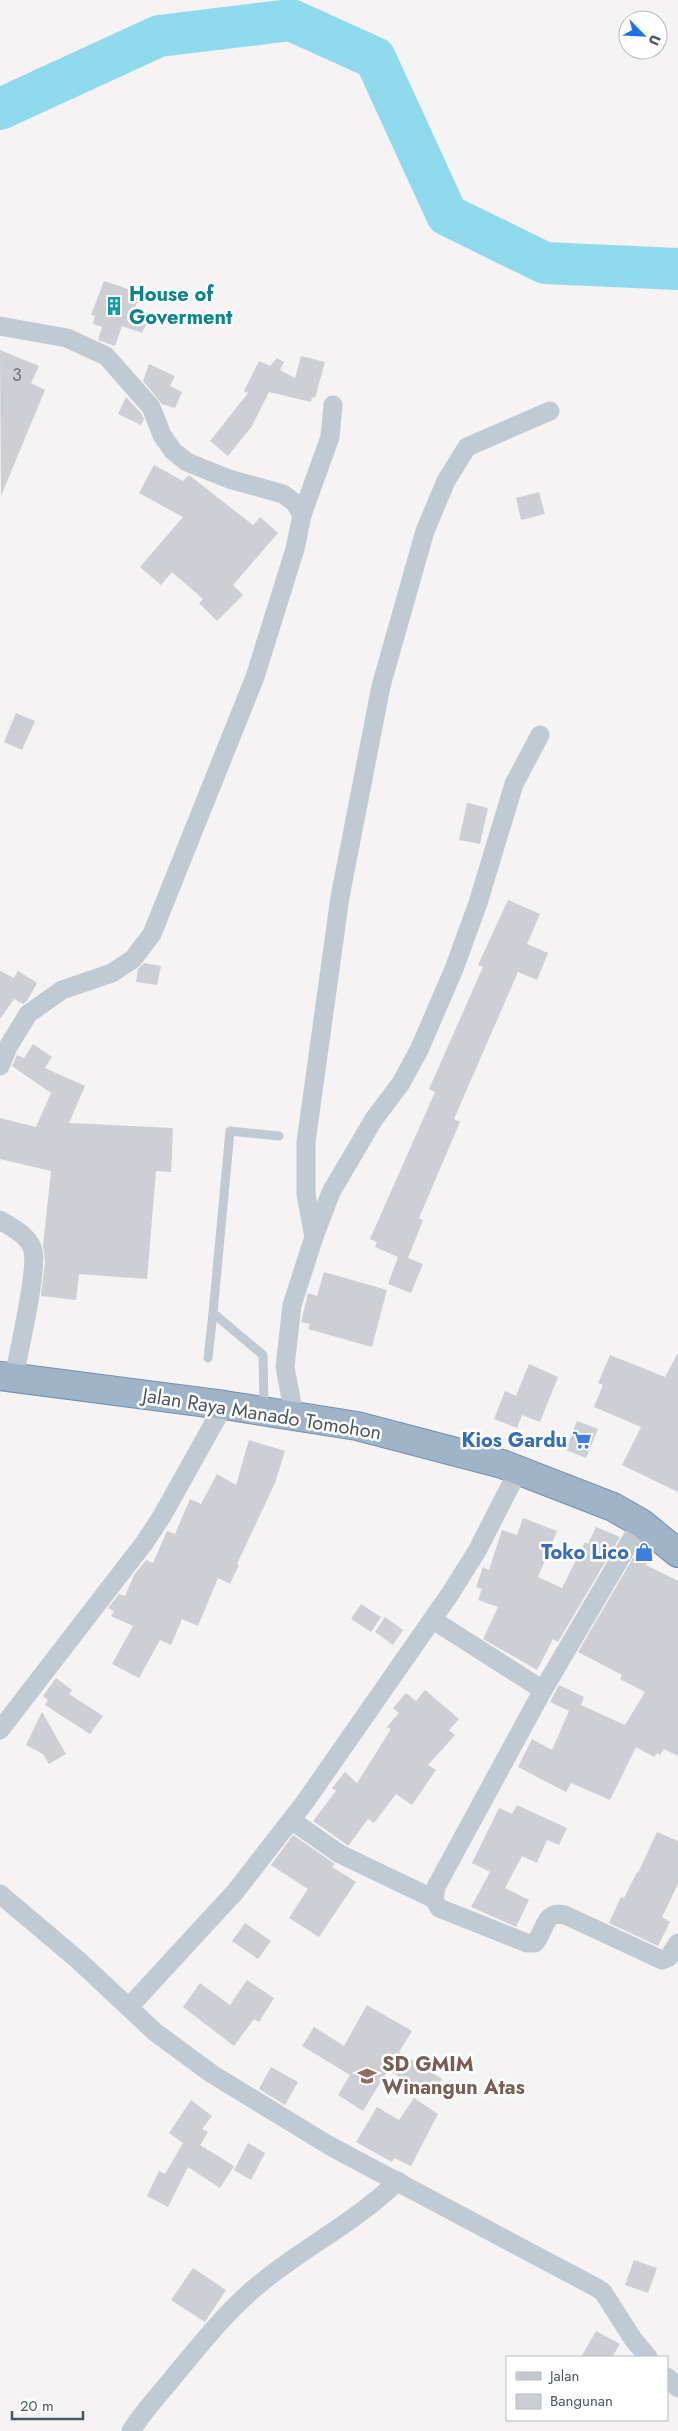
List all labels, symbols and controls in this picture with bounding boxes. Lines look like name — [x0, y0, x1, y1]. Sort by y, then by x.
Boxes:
north arrow — [618, 10, 668, 60]
text: U — [644, 32, 666, 49]
place label: House of Goverment — [129, 280, 233, 332]
building icon: House of Goverment — [103, 295, 125, 317]
house number: 3 — [12, 362, 22, 388]
street label: Jalan Raya Manado Tomohon — [138, 1380, 383, 1447]
place label: Kios Gardu — [461, 1426, 567, 1455]
supermarket icon: Kios Gardu — [571, 1429, 593, 1451]
place label: Toko Lico — [541, 1538, 629, 1567]
shop icon: Toko Lico — [633, 1541, 655, 1563]
place label: SD GMIM Winangun Atas — [382, 2050, 525, 2102]
school or university icon: SD GMIM Winangun Atas — [356, 2065, 378, 2087]
legend — [506, 2356, 668, 2421]
text: Jalan — [548, 2365, 579, 2387]
scale bar — [12, 2388, 84, 2420]
text: Bangunan — [550, 2390, 613, 2412]
text: 20 m — [20, 2395, 54, 2417]

